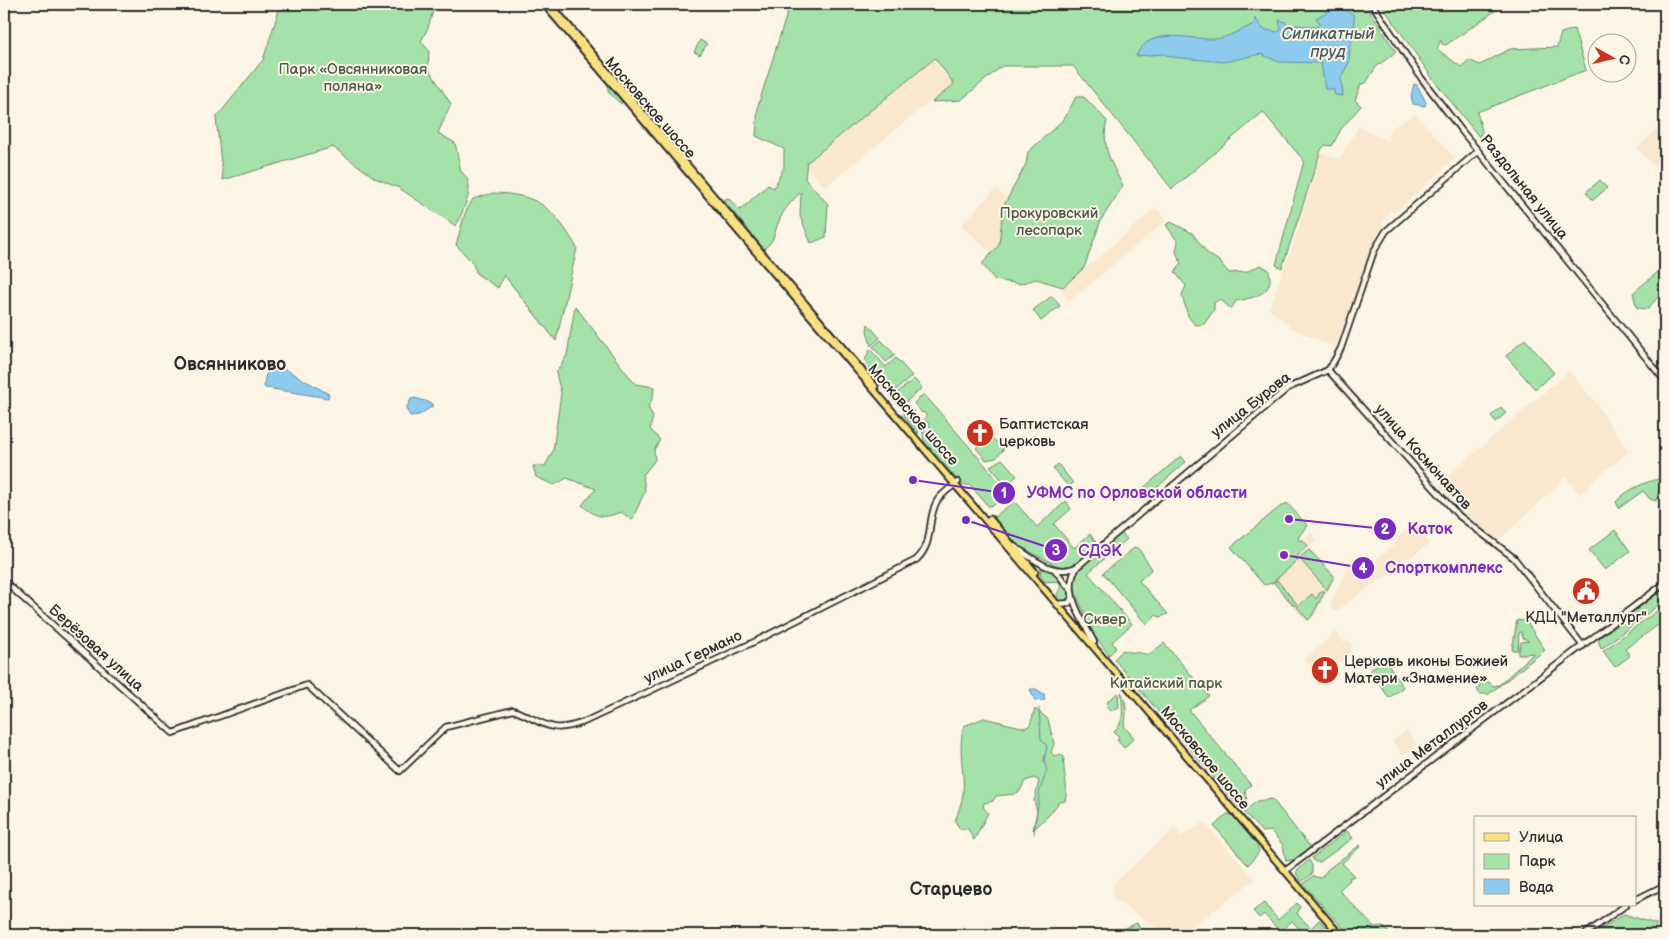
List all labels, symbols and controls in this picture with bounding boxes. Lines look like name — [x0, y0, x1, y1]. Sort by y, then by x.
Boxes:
water label: Силикатный пруд — [1282, 25, 1374, 62]
north arrow — [1586, 32, 1636, 82]
street label: Московское шоссе — [601, 53, 699, 163]
text: С — [1615, 54, 1633, 66]
park label: Парк «Овсянниковая поляна» — [279, 60, 427, 96]
street label: Раздольная улица — [1476, 131, 1572, 243]
park label: Прокуровский лесопарк — [1000, 204, 1098, 240]
district label: Овсянниково — [174, 354, 286, 375]
street label: Московское шоссе — [864, 360, 962, 470]
street label: улица Бурова — [1207, 368, 1295, 442]
street label: улица Космонавтов — [1371, 400, 1476, 514]
place label: Баптистская церковь — [999, 415, 1089, 451]
church icon: Баптистская церковь — [965, 418, 995, 448]
callout: УФМС по Орловской области — [991, 477, 1257, 508]
text: 1 — [1001, 484, 1007, 503]
text: УФМС по Орловской области — [1027, 484, 1247, 503]
callout: Каток — [1372, 513, 1462, 544]
text: 2 — [1381, 520, 1390, 539]
text: Каток — [1408, 520, 1453, 539]
callout: СДЭК — [1043, 534, 1132, 565]
text: 3 — [1052, 541, 1061, 560]
text: СДЭК — [1078, 542, 1122, 561]
callout: Спорткомплекс — [1350, 552, 1513, 583]
text: 4 — [1359, 559, 1368, 578]
text: Спорткомплекс — [1385, 559, 1503, 578]
public building icon: КДЦ "Металлург" — [1571, 576, 1601, 606]
street label: Берёзовая улица — [45, 600, 147, 696]
place label: КДЦ "Металлург" — [1525, 608, 1647, 627]
park label: Сквер — [1084, 610, 1127, 629]
street label: улица Германо — [641, 626, 745, 688]
place label: Церковь иконы Божией Матери «Знамение» — [1344, 652, 1508, 688]
church icon: Церковь иконы Божией Матери «Знамение» — [1310, 655, 1340, 685]
park label: Китайский парк — [1110, 674, 1222, 693]
street label: улица Металлургов — [1372, 696, 1492, 792]
street label: Московское шоссе — [1156, 703, 1254, 813]
legend — [1474, 816, 1636, 906]
text: Улица — [1519, 828, 1564, 847]
text: Парк — [1519, 852, 1556, 871]
text: Вода — [1519, 878, 1554, 897]
district label: Старцево — [910, 879, 992, 900]

